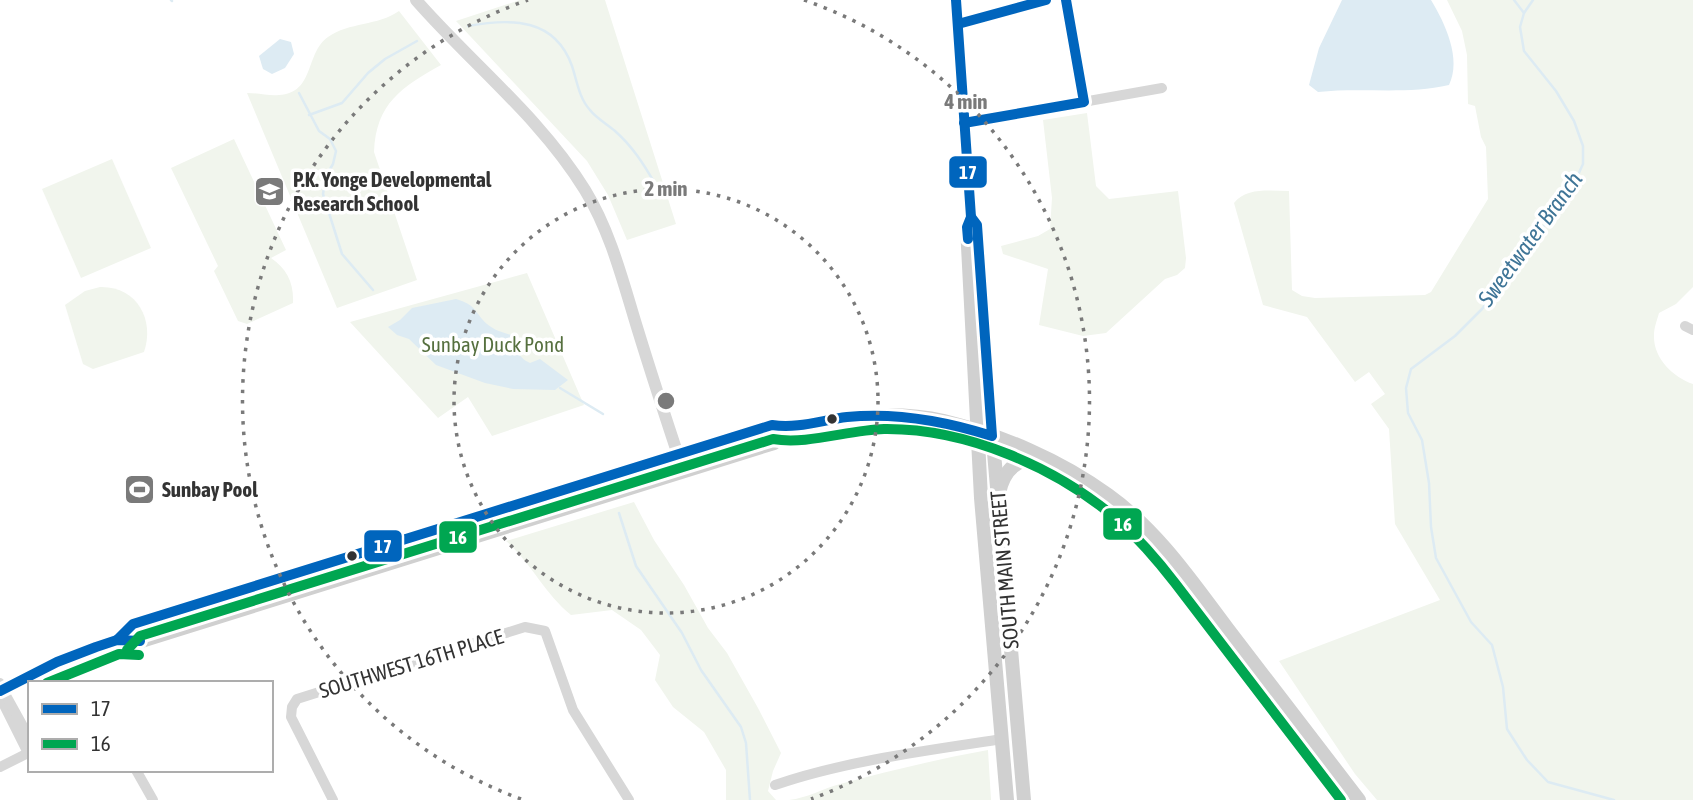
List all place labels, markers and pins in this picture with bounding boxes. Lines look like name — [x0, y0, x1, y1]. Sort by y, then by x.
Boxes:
place label: P.K. Yonge Developmental Research School — [293, 167, 492, 215]
school or university icon: P.K. Yonge Developmental Research School — [253, 174, 287, 208]
centre of rings — [654, 389, 678, 413]
unlabelled marker — [825, 412, 839, 426]
sports icon: Sunbay Pool — [122, 472, 156, 506]
place label: Sunbay Pool — [162, 477, 258, 501]
unlabelled marker — [345, 549, 359, 563]

